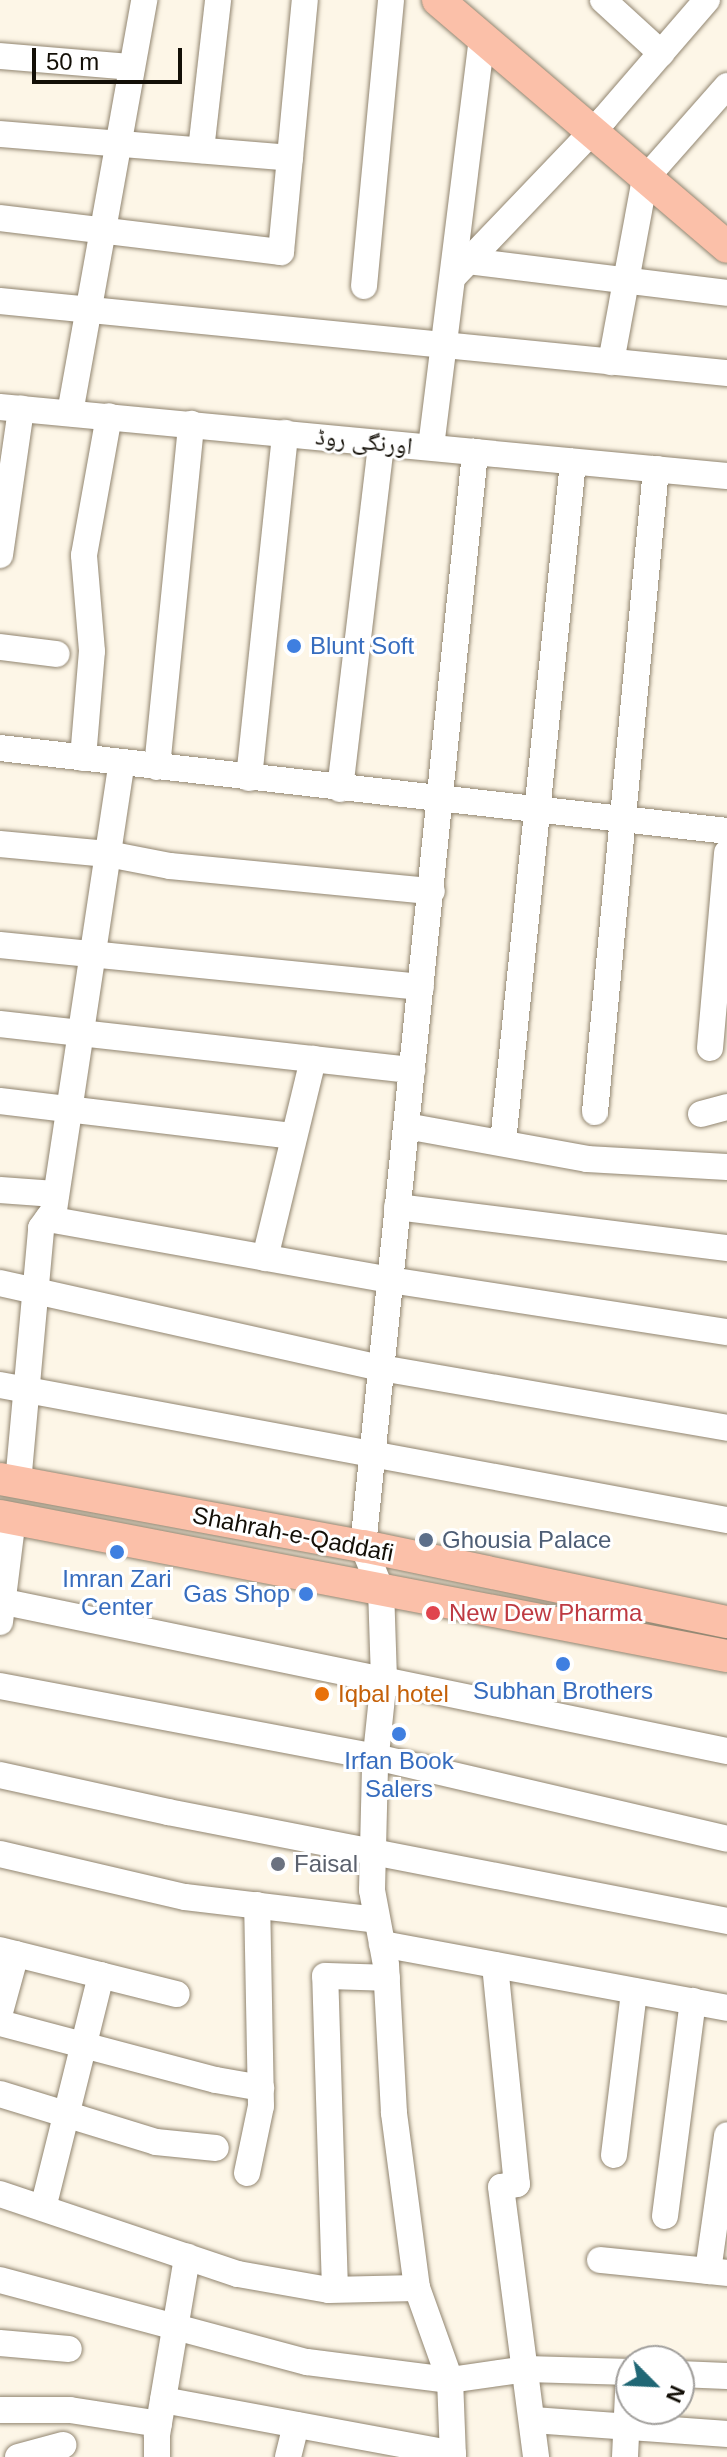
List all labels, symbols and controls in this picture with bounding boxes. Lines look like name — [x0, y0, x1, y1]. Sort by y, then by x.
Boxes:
scale bar — [36, 32, 186, 82]
text: 50 m — [46, 48, 99, 75]
street label: اورنگی روڈ — [314, 422, 414, 460]
place label: Blunt Soft — [310, 632, 414, 660]
marker: Blunt Soft — [285, 637, 303, 655]
street label: Shahrah-e-Qaddafi — [190, 1500, 396, 1568]
place label: Ghousia Palace — [442, 1526, 611, 1554]
marker: Ghousia Palace — [417, 1531, 435, 1549]
marker: Imran Zari Center — [108, 1543, 126, 1561]
place label: Imran Zari Center — [62, 1565, 172, 1621]
place label: Gas Shop — [183, 1580, 290, 1608]
marker: Gas Shop — [297, 1585, 315, 1603]
place label: New Dew Pharma — [449, 1599, 642, 1627]
marker: New Dew Pharma — [424, 1604, 442, 1622]
marker: Subhan Brothers — [554, 1655, 572, 1673]
place label: Subhan Brothers — [473, 1677, 653, 1705]
place label: Iqbal hotel — [338, 1680, 449, 1708]
marker: Iqbal hotel — [313, 1685, 331, 1703]
marker: Irfan Book Salers — [390, 1725, 408, 1743]
place label: Irfan Book Salers — [344, 1747, 454, 1803]
place label: Faisal — [294, 1850, 358, 1878]
marker: Faisal — [269, 1855, 287, 1873]
north arrow — [615, 2345, 695, 2425]
text: N — [661, 2382, 690, 2406]

